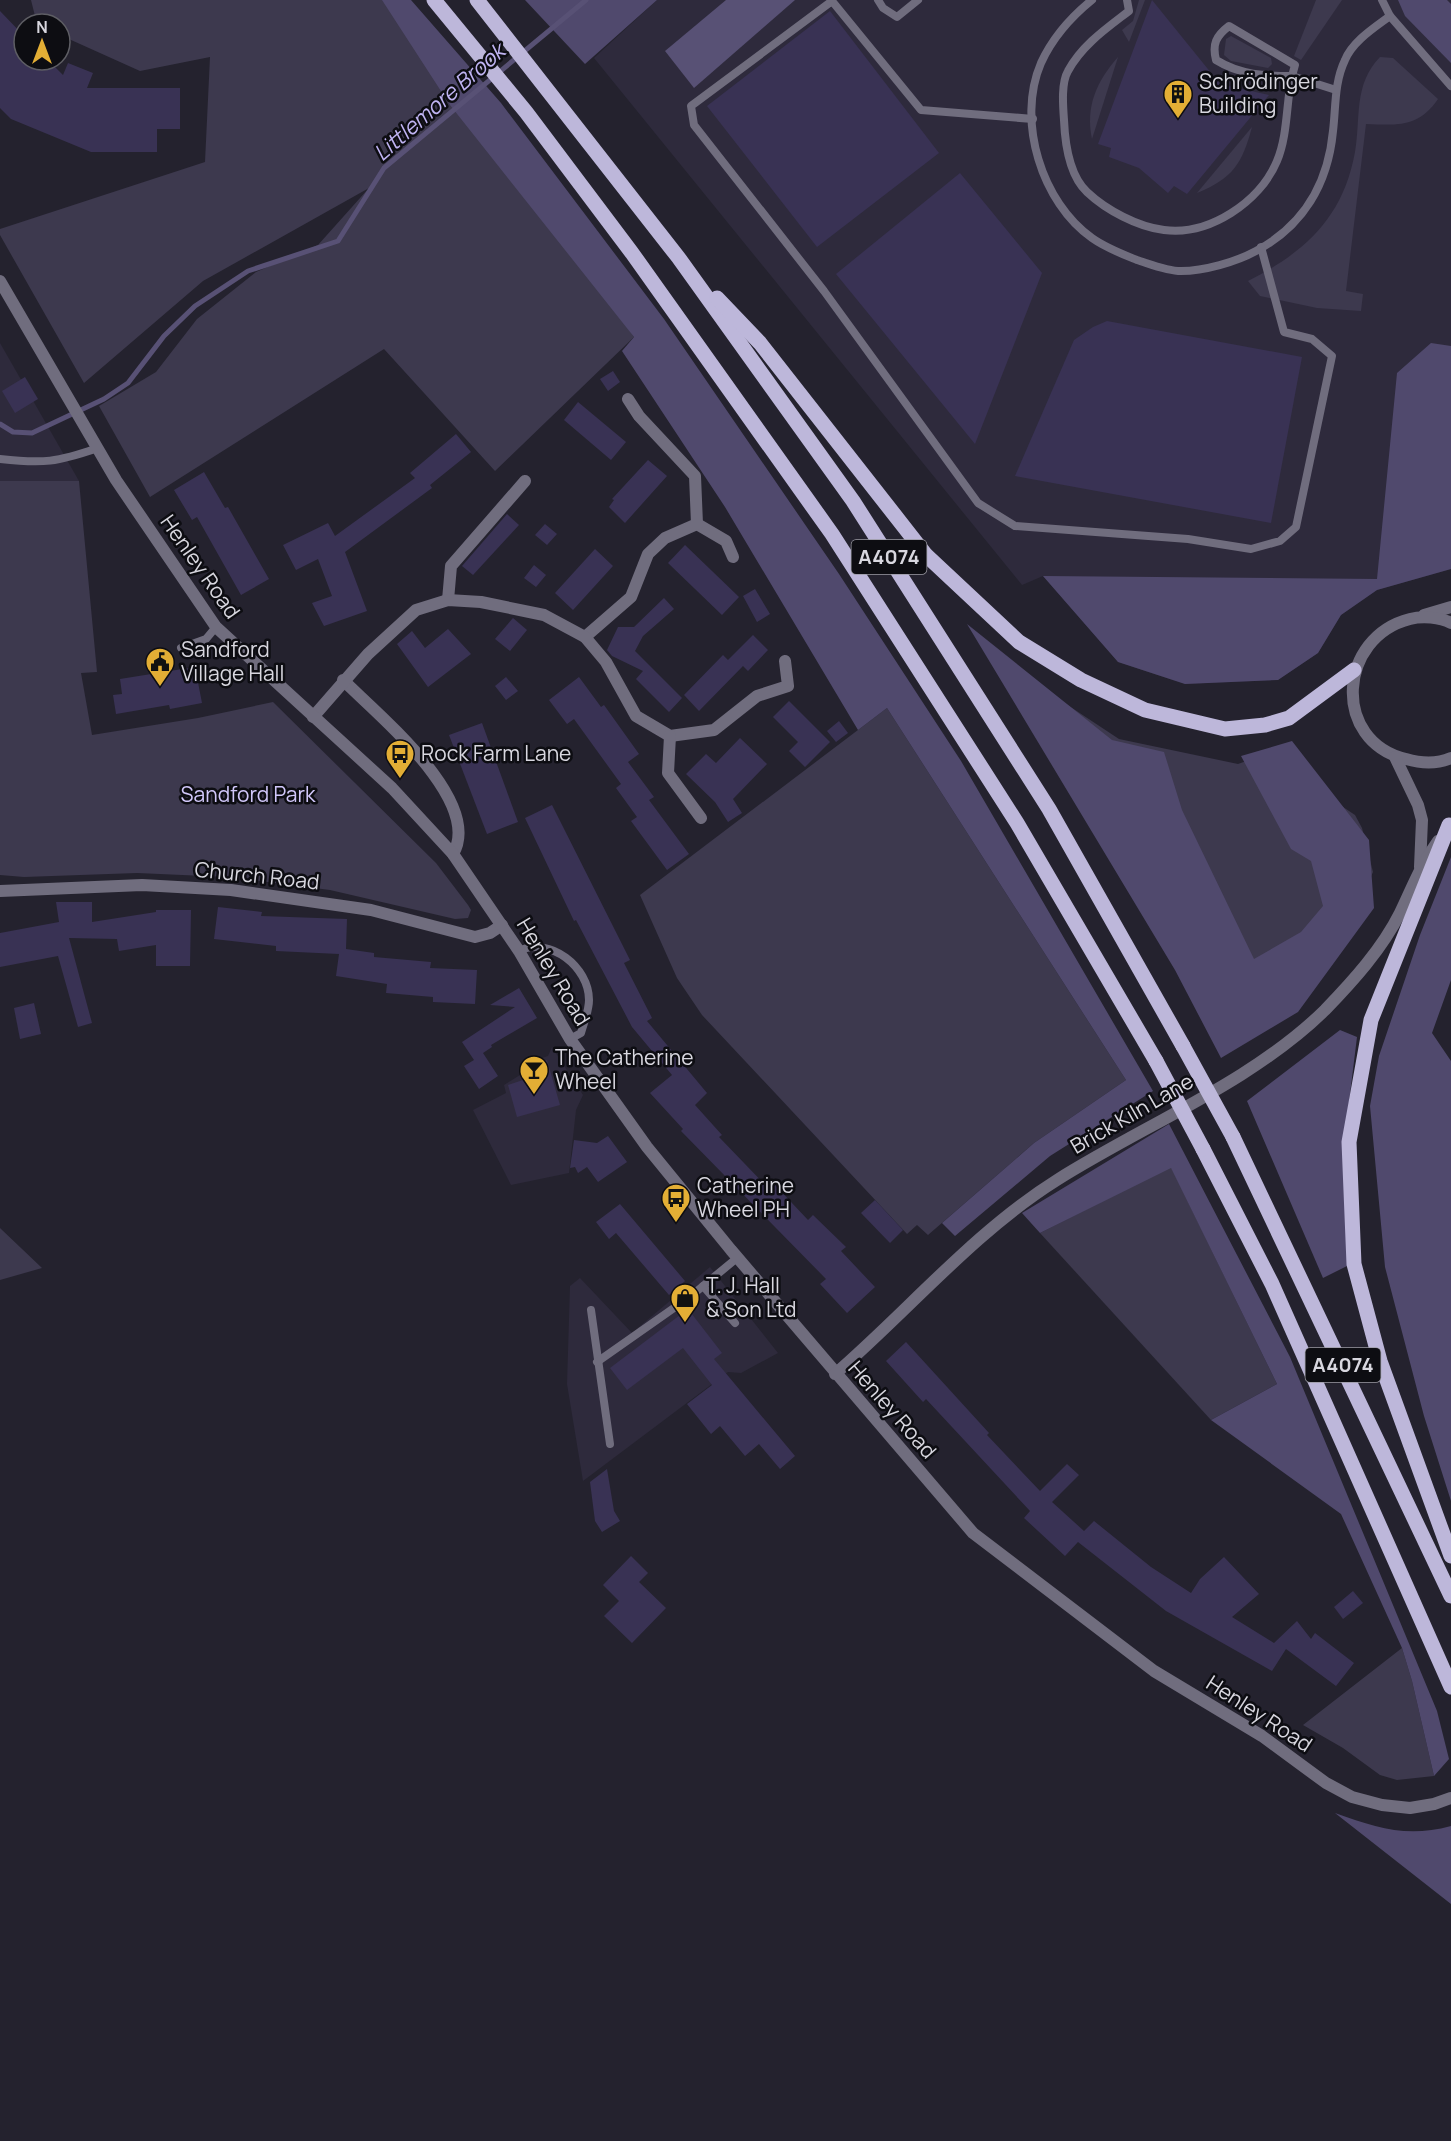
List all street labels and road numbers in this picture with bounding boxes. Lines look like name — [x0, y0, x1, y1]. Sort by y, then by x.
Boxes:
street label: Henley Road — [155, 509, 247, 624]
road number: A4074 — [852, 540, 926, 574]
street label: Church Road — [193, 855, 321, 895]
street label: Henley Road — [511, 912, 597, 1030]
street label: Brick Kiln Lane — [1065, 1067, 1198, 1160]
road number: A4074 — [1306, 1348, 1380, 1382]
street label: Henley Road — [843, 1355, 943, 1464]
street label: Henley Road — [1201, 1669, 1318, 1758]

